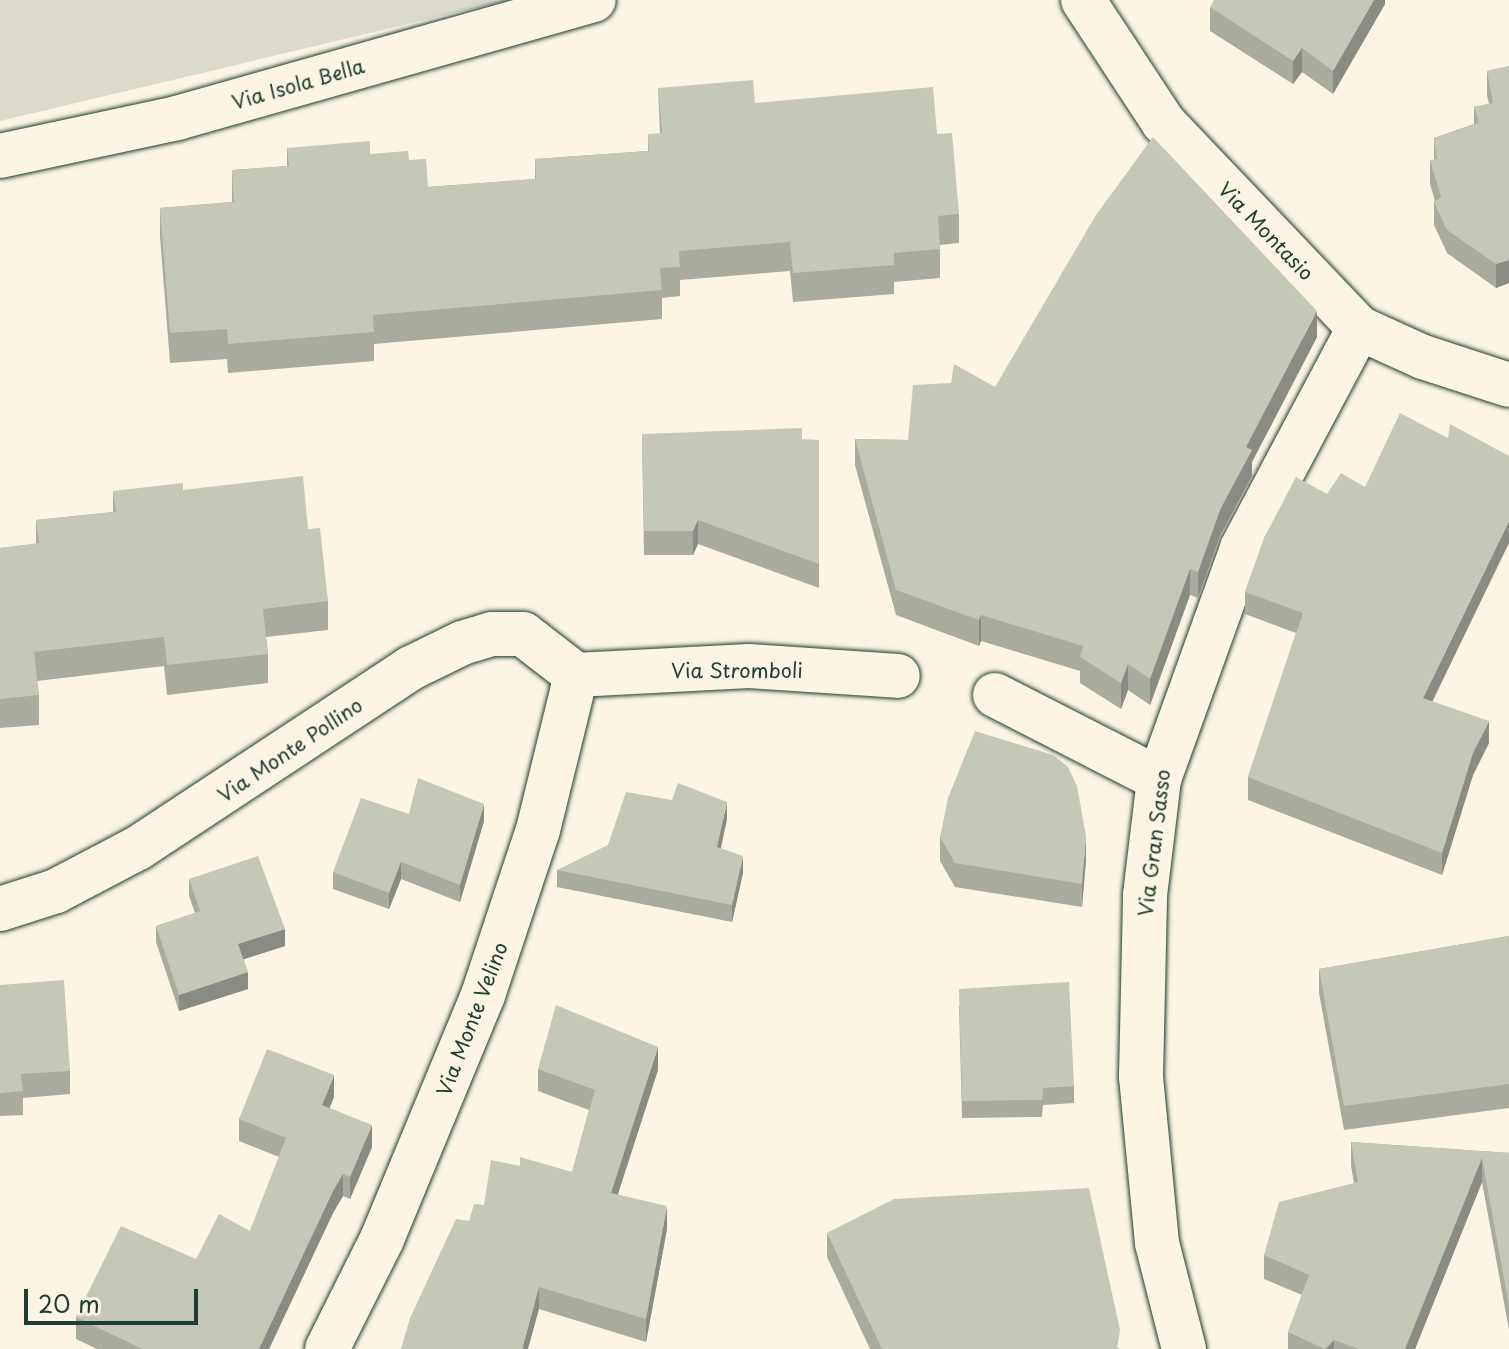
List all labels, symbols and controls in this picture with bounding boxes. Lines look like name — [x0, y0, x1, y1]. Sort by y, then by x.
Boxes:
street label: Via Isola Bella — [229, 54, 367, 114]
street label: Via Montasio — [1214, 177, 1318, 285]
street label: Via Stromboli — [671, 658, 803, 682]
street label: Via Monte Pollino — [214, 693, 366, 807]
street label: Via Gran Sasso — [1133, 768, 1175, 918]
street label: Via Monte Velino — [432, 939, 512, 1099]
scale bar — [28, 1273, 202, 1323]
text: 20 m — [38, 1285, 100, 1321]

